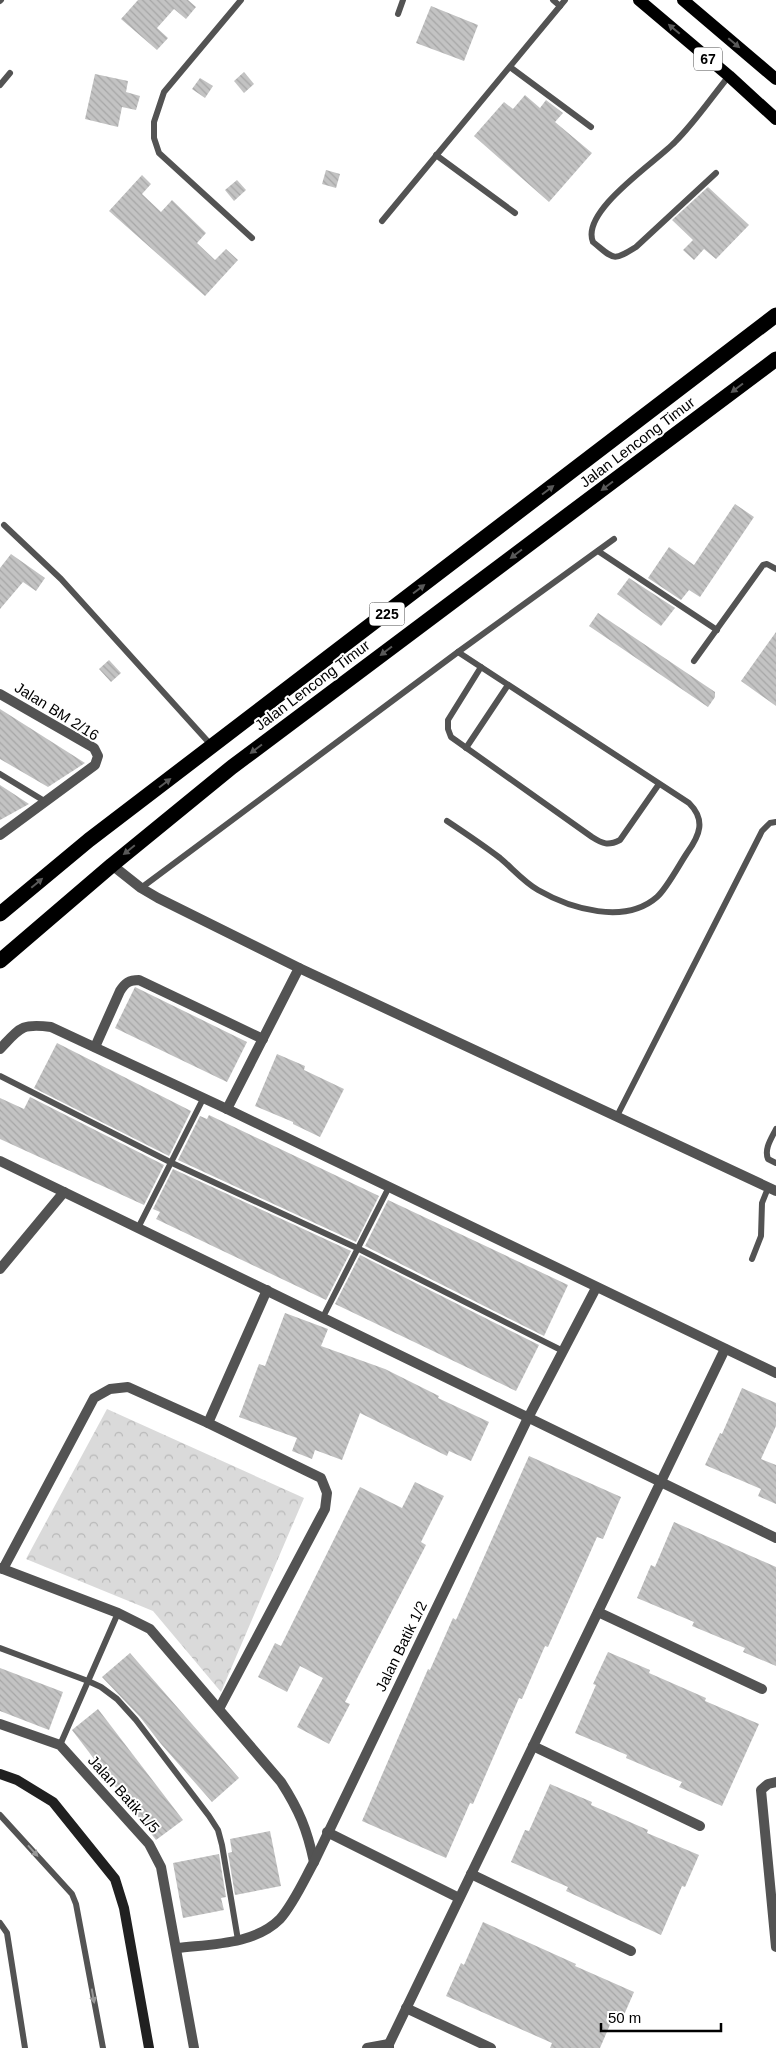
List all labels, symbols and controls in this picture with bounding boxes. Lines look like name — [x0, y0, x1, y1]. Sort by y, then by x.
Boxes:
one-way arrow — [667, 24, 680, 35]
one-way arrow — [727, 37, 739, 49]
road number: 67 — [694, 48, 722, 70]
one-way arrow — [731, 383, 744, 394]
street label: Jalan Lencong Timur — [576, 393, 698, 491]
one-way arrow — [601, 480, 614, 491]
one-way arrow — [542, 485, 555, 495]
one-way arrow — [510, 548, 523, 559]
one-way arrow — [413, 583, 426, 594]
road number: 225 — [370, 602, 404, 626]
street label: Jalan Lencong Timur — [251, 636, 373, 734]
one-way arrow — [379, 646, 393, 656]
street label: Jalan BM 2/16 — [12, 678, 102, 744]
one-way arrow — [249, 744, 263, 754]
one-way arrow — [158, 778, 172, 788]
one-way arrow — [123, 845, 136, 856]
one-way arrow — [31, 878, 43, 889]
street label: Jalan Batik 1/2 — [372, 1598, 430, 1694]
street label: Jalan Batik 1/5 — [85, 1752, 163, 1836]
one-way arrow — [27, 1845, 39, 1857]
one-way arrow — [90, 1989, 98, 2005]
scale bar — [601, 2000, 721, 2032]
text: 50 m — [608, 2009, 641, 2026]

